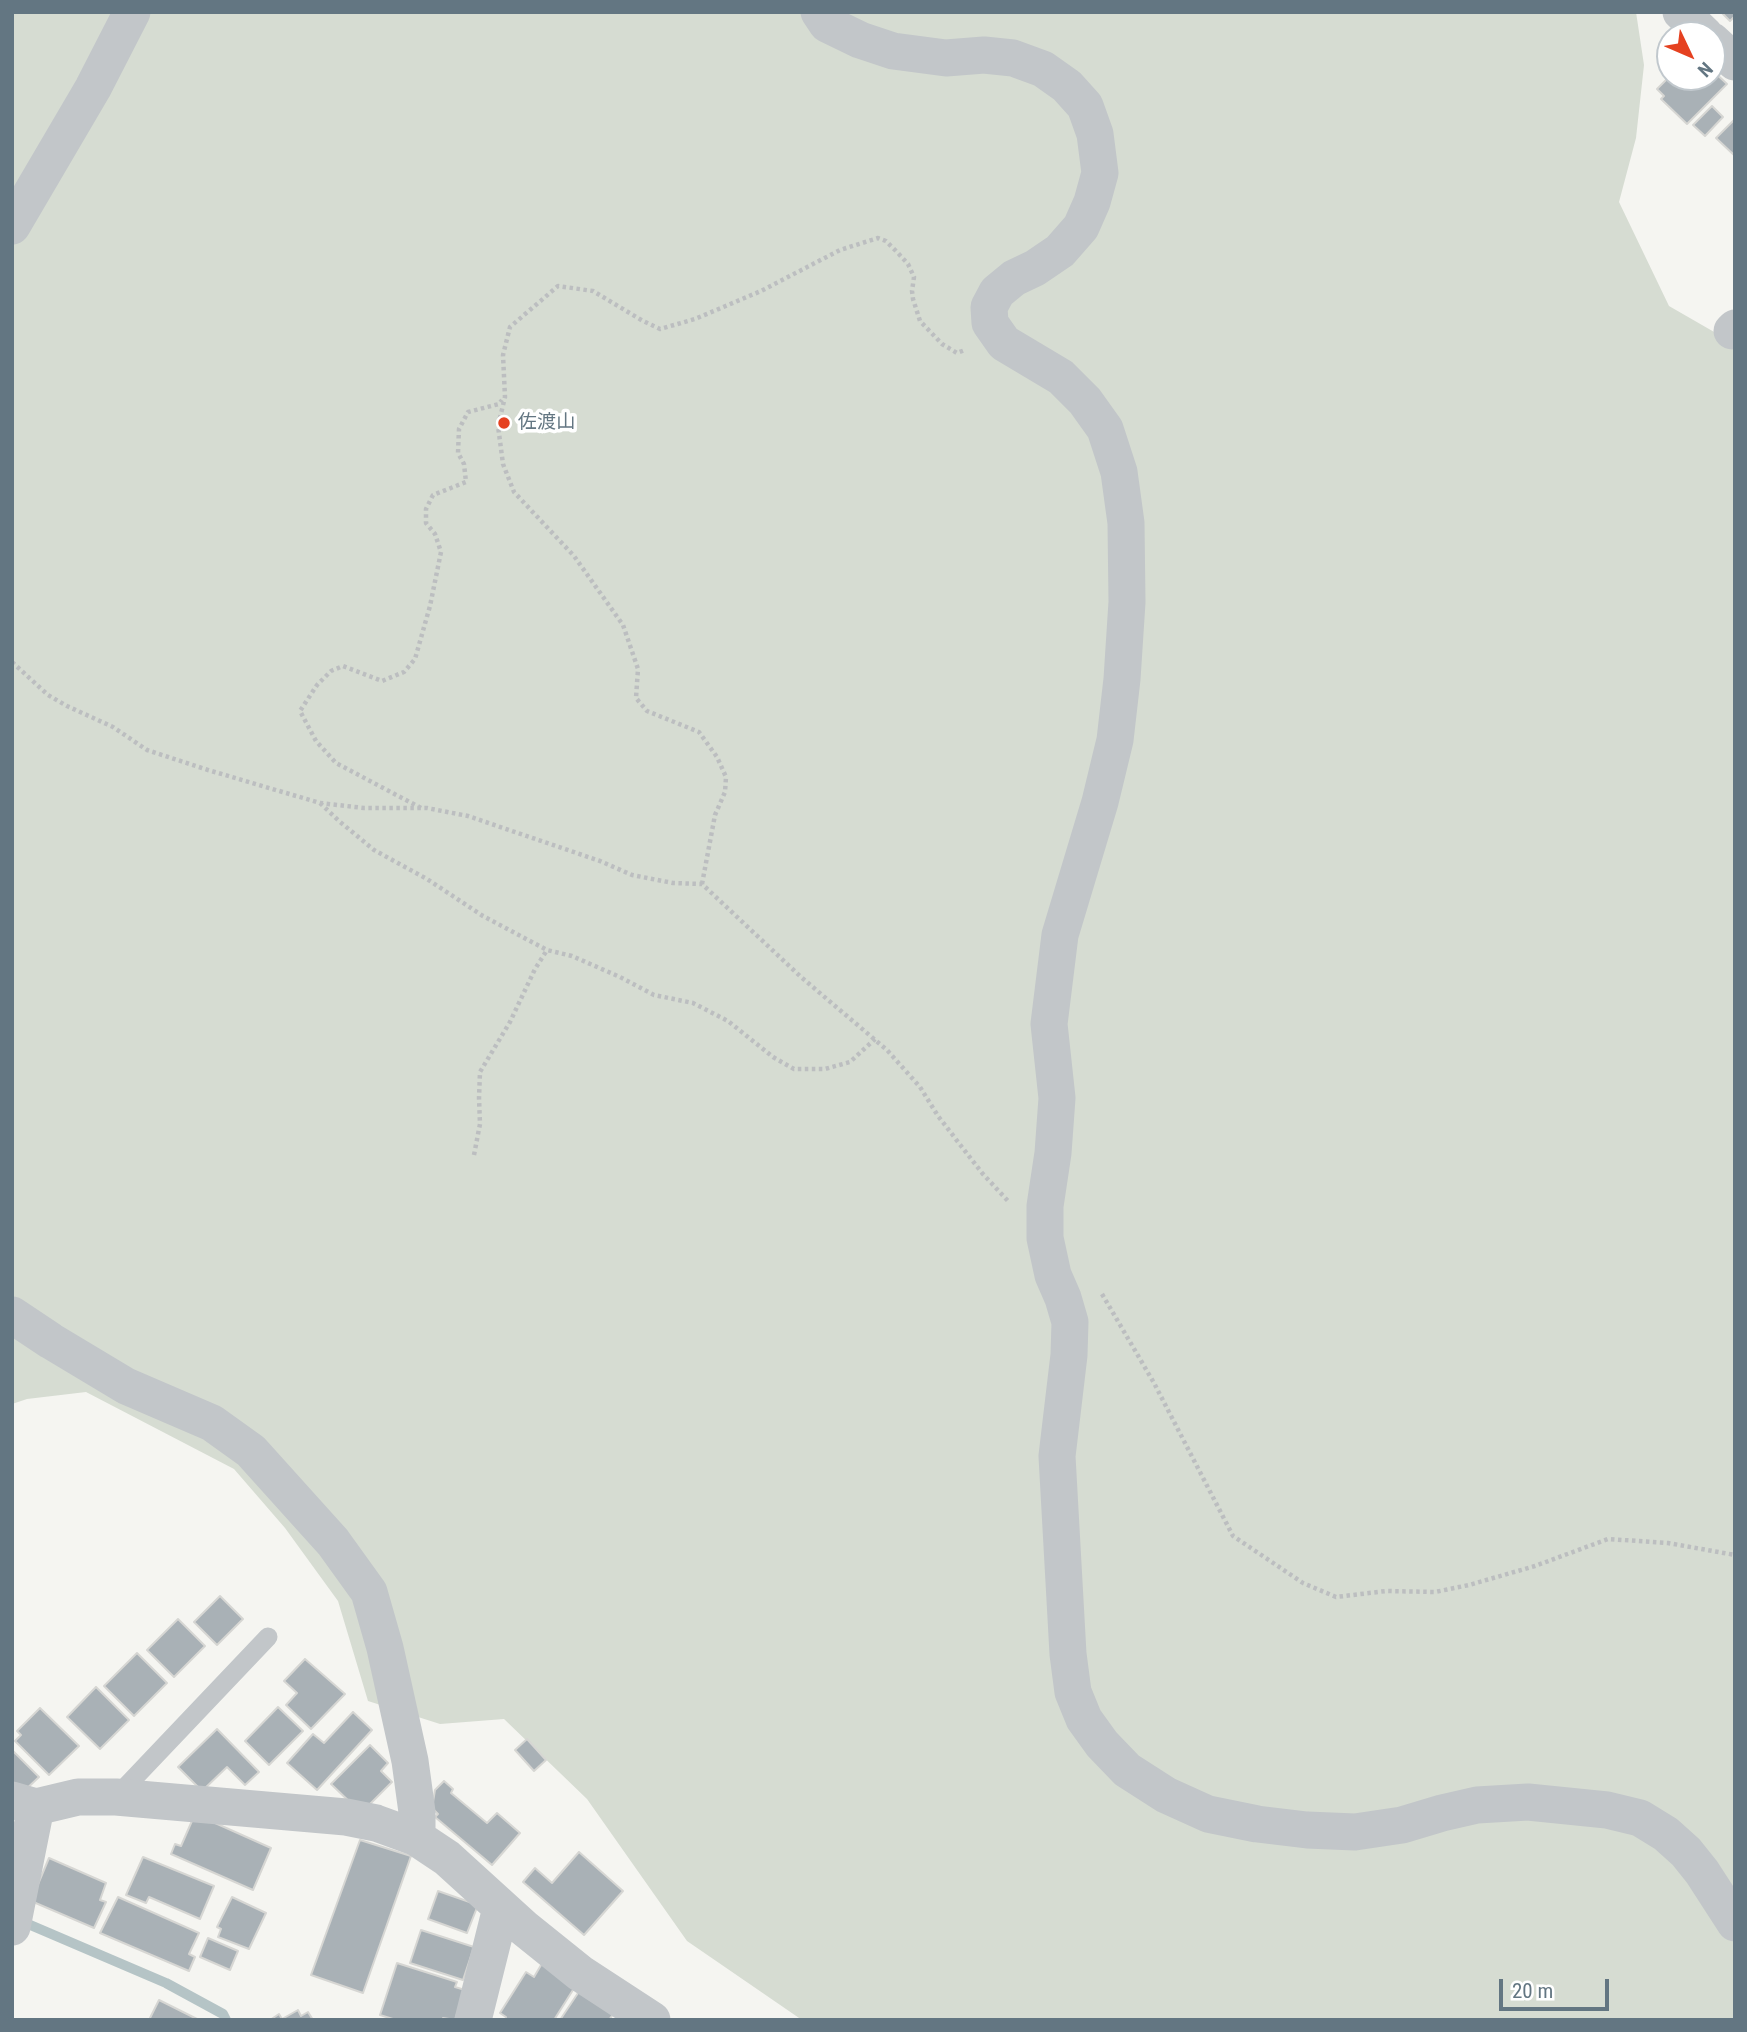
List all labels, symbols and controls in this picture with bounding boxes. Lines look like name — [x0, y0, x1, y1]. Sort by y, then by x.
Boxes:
north arrow — [1656, 21, 1726, 91]
text: N — [1693, 57, 1717, 82]
place label: 佐渡山 — [518, 412, 575, 434]
marker: 佐渡山 — [496, 415, 512, 431]
scale bar — [1502, 1966, 1612, 2010]
text: 20 m — [1512, 1979, 1553, 2003]

